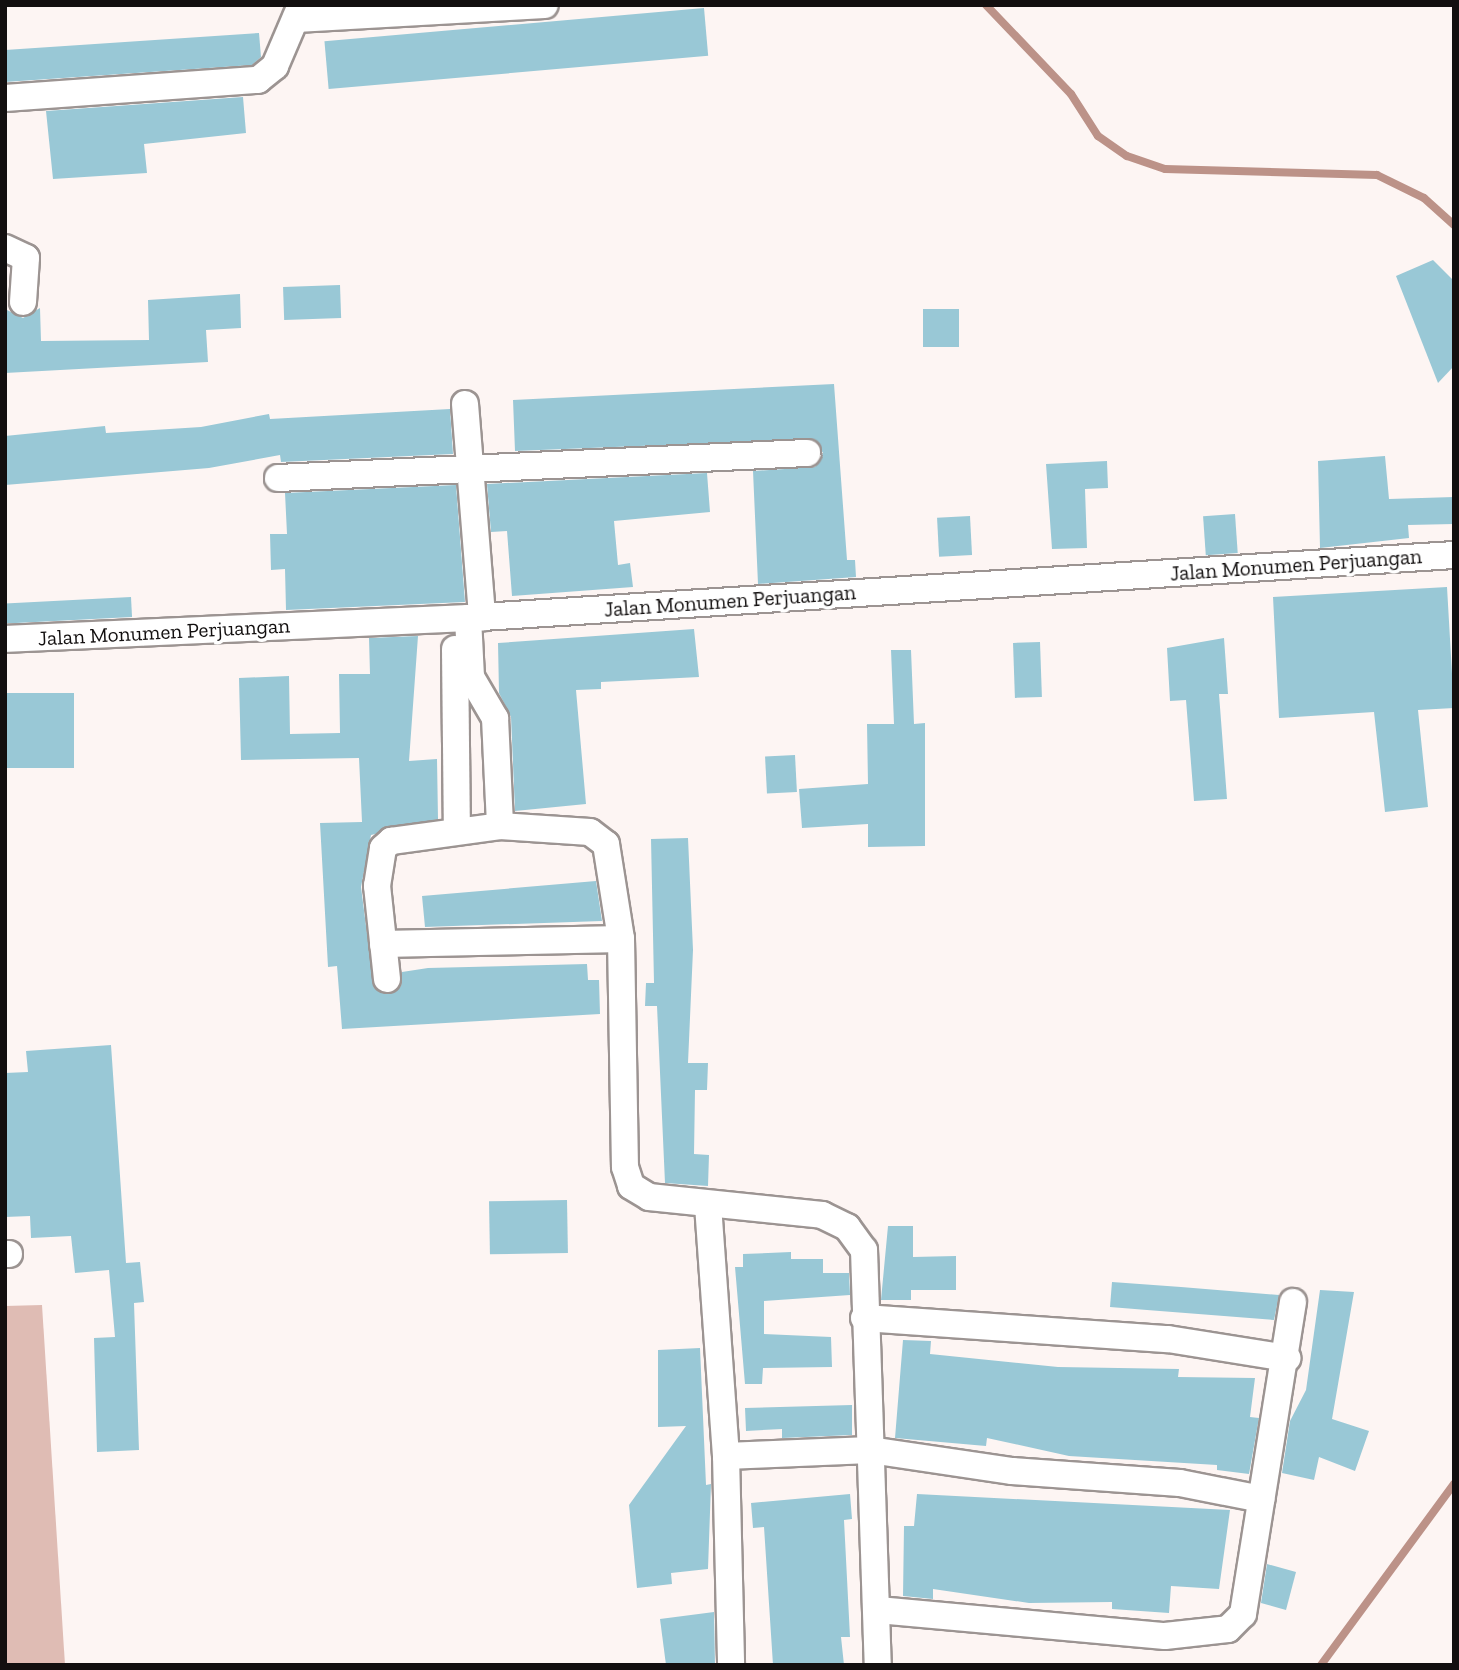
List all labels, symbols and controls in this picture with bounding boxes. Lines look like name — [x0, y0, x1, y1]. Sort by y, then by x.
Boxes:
street label: Jalan Monumen Perjuangan — [1169, 544, 1423, 586]
street label: Jalan Monumen Perjuangan — [603, 580, 857, 622]
street label: Jalan Monumen Perjuangan — [37, 613, 291, 651]

